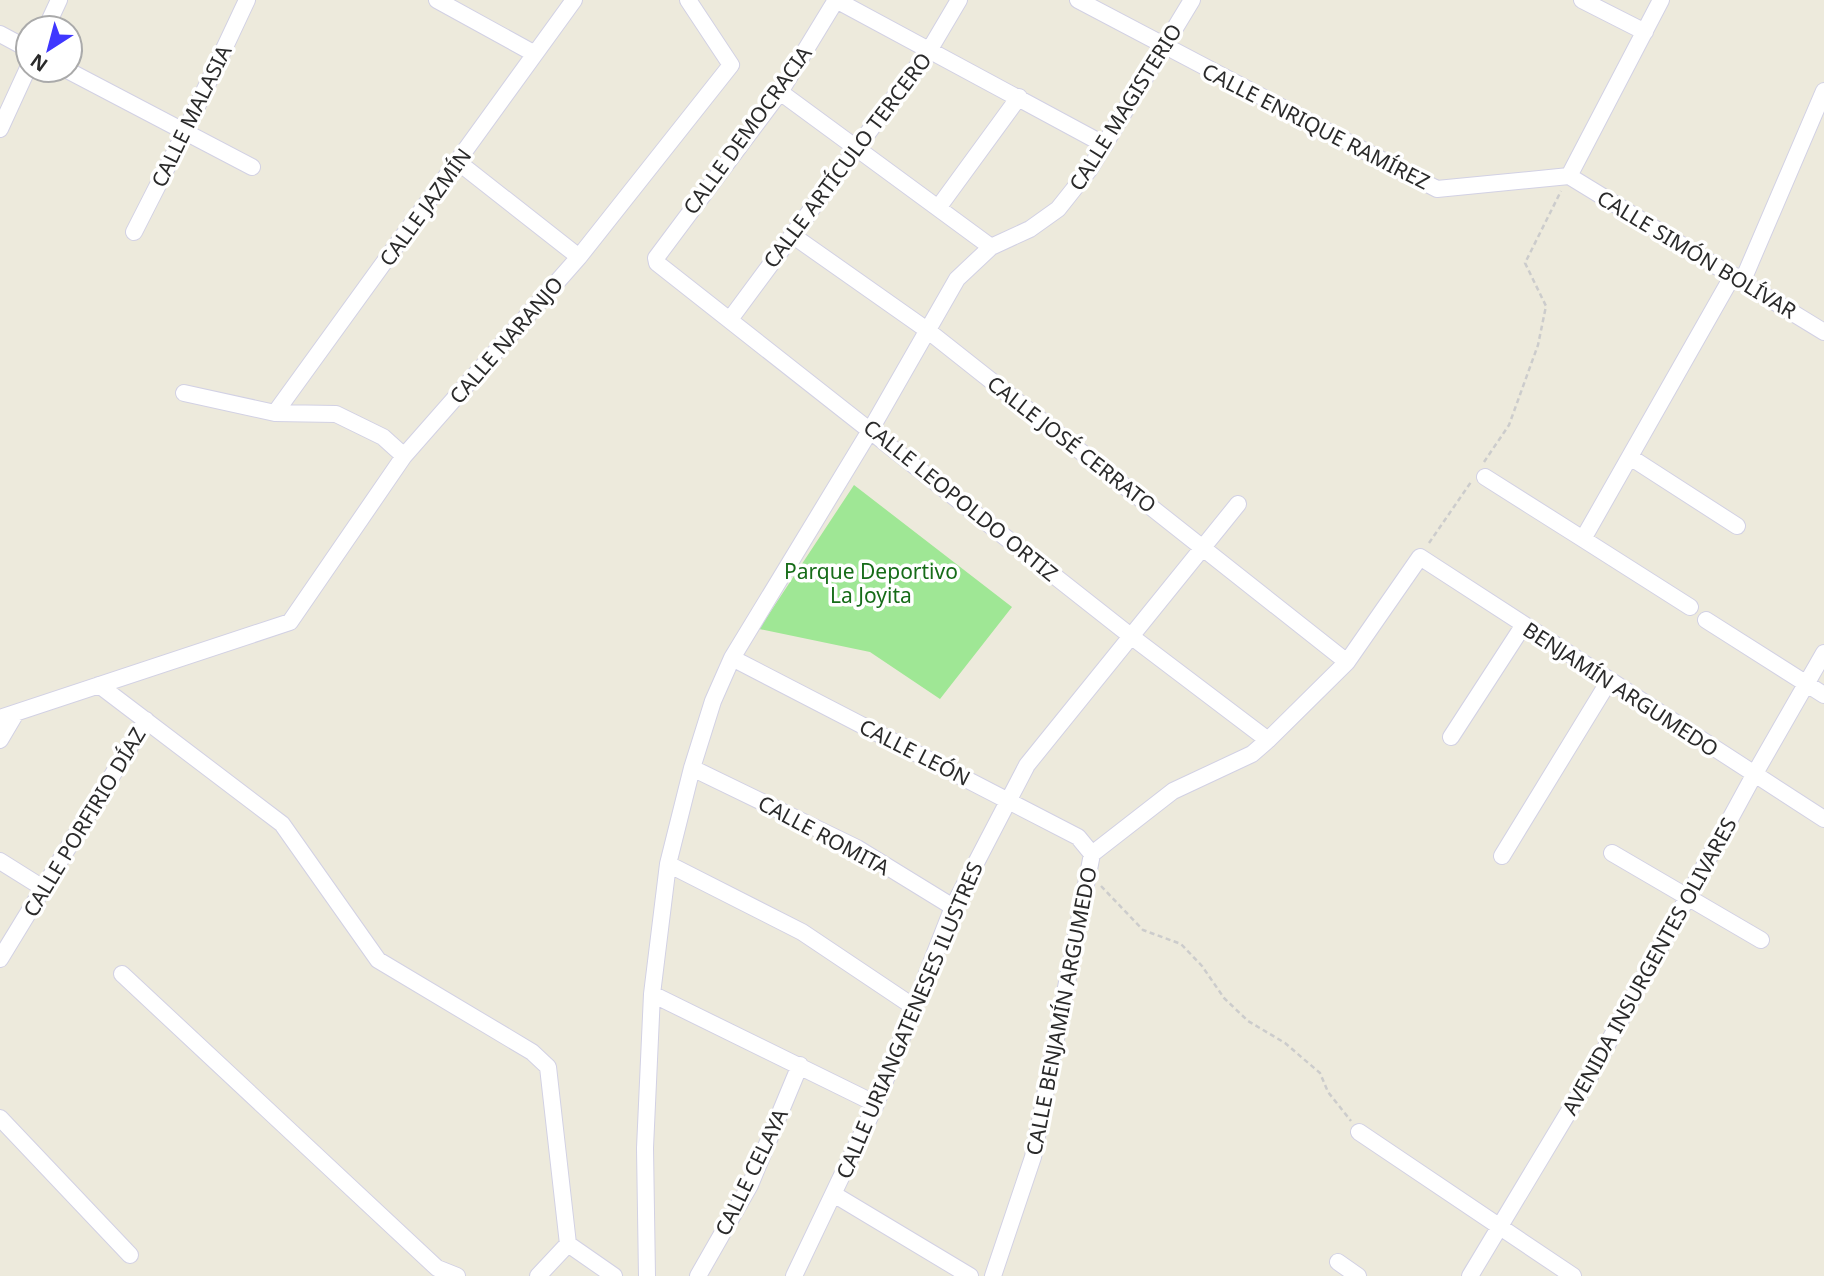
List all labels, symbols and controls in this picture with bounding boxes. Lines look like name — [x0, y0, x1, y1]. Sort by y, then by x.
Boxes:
north arrow — [14, 14, 84, 84]
street label: CALLE MAGISTERIO — [1062, 18, 1188, 196]
street label: CALLE MALASIA — [144, 40, 238, 192]
street label: CALLE DEMOCRACIA — [676, 40, 818, 220]
street label: CALLE ARTÍCULO TERCERO — [757, 47, 937, 273]
text: N — [25, 48, 53, 78]
street label: CALLE ENRIQUE RAMÍREZ — [1197, 56, 1435, 196]
street label: CALLE JAZMÍN — [373, 142, 477, 272]
street label: CALLE SIMÓN BOLÍVAR — [1592, 183, 1802, 325]
street label: CALLE NARANJO — [443, 271, 569, 409]
street label: CALLE JOSÉ CERRATO — [982, 369, 1162, 519]
street label: CALLE LEOPOLDO ORTIZ — [858, 413, 1064, 587]
park label: Parque Deportivo La Joyita — [784, 557, 958, 609]
street label: BENJAMÍN ARGUMEDO — [1518, 615, 1724, 763]
street label: CALLE LEÓN — [855, 712, 975, 792]
street label: CALLE PORFIRIO DÍAZ — [16, 722, 152, 922]
street label: CALLE ROMITA — [753, 789, 895, 882]
street label: AVENIDA INSURGENTES OLIVARES — [1555, 812, 1743, 1120]
street label: CALLE URIANGATENESES ILUSTRES — [829, 857, 989, 1183]
street label: CALLE BENJAMÍN ARGUMEDO — [1019, 864, 1103, 1158]
street label: CALLE CELAYA — [708, 1103, 794, 1240]

